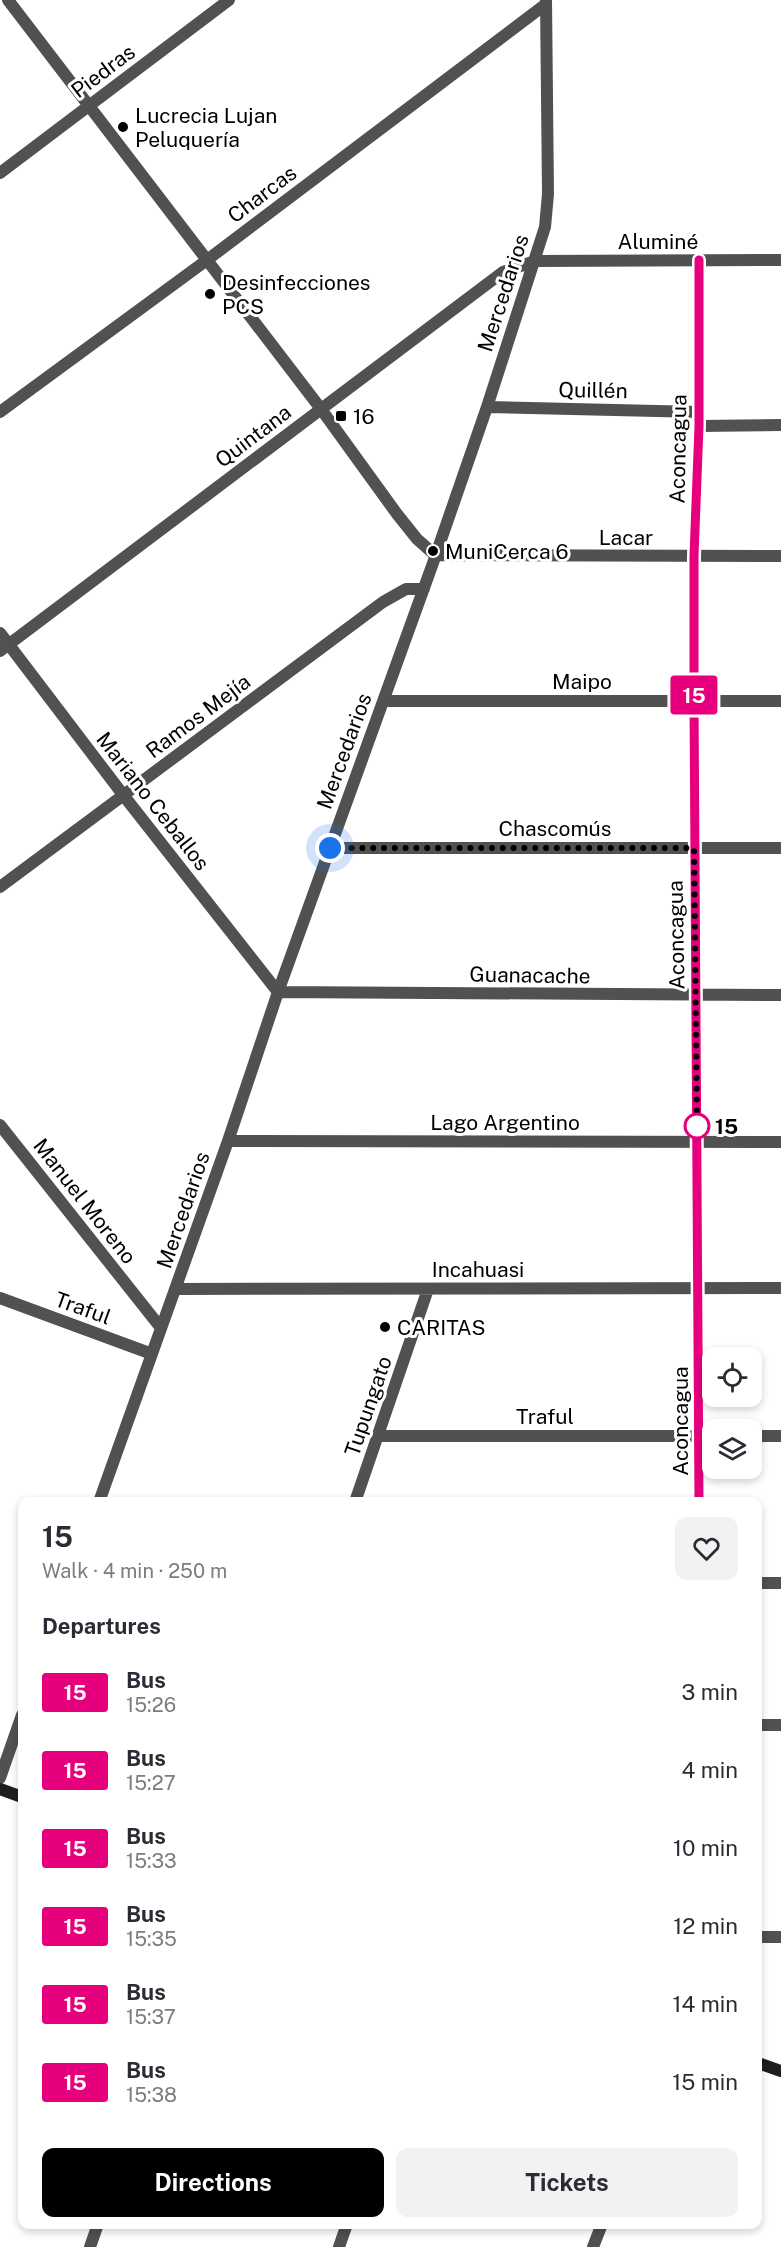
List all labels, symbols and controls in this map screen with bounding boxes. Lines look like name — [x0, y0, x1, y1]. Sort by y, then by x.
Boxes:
street label: Piedras — [66, 39, 140, 103]
place label: Lucrecia Lujan Peluquería — [135, 103, 277, 152]
marker: Lucrecia Lujan Peluquería — [116, 120, 130, 134]
street label: Charcas — [223, 160, 301, 228]
street label: Aluminé — [618, 229, 698, 254]
street label: Mercedarios — [472, 231, 534, 355]
place label: Desinfecciones PCS — [222, 270, 370, 319]
marker: Desinfecciones PCS — [203, 287, 217, 301]
street label: Quillén — [558, 377, 628, 403]
street label: Aconcagua — [665, 394, 691, 504]
street label: Quintana — [210, 399, 296, 473]
place label: 16 — [353, 404, 375, 429]
marker: 16 — [334, 409, 348, 423]
street label: Lacar — [599, 525, 653, 550]
place label: MuniCerca 6 — [445, 539, 569, 564]
marker: MuniCerca 6 — [426, 544, 440, 558]
street label: Ramos Mejía — [141, 669, 255, 763]
street label: Maipo — [552, 669, 612, 694]
line badge: 15 — [667, 676, 721, 714]
text: 15 — [682, 683, 706, 708]
street label: Mercedarios — [311, 690, 377, 812]
street label: Mariano Ceballos — [91, 727, 215, 875]
street label: Chascomús — [499, 816, 611, 841]
your location — [315, 833, 345, 863]
street label: Aconcagua — [663, 880, 689, 990]
street label: Guanacache — [469, 961, 591, 989]
street label: Lago Argentino — [430, 1110, 580, 1135]
marker: 15 — [684, 1113, 710, 1139]
place label: 15 — [715, 1114, 738, 1139]
street label: Manuel Moreno — [28, 1133, 142, 1269]
street label: Mercedarios — [151, 1148, 215, 1272]
street label: Incahuasi — [432, 1257, 524, 1282]
street label: Traful — [52, 1286, 114, 1330]
place label: CARITAS — [397, 1315, 486, 1340]
marker: CARITAS — [378, 1320, 392, 1334]
map controls — [702, 1347, 762, 1479]
button: locate — [702, 1347, 762, 1407]
street label: Tupungato — [339, 1353, 397, 1459]
street label: Aconcagua — [668, 1366, 693, 1476]
street label: Traful — [516, 1404, 574, 1429]
button: layers — [702, 1419, 762, 1479]
button: heart — [675, 1517, 738, 1580]
text: 15 — [42, 1520, 73, 1553]
text: Walk · 4 min · 250 m — [42, 1559, 227, 1583]
text: Departures — [42, 1613, 161, 1639]
text: Bus — [126, 1667, 166, 1693]
text: 3 min — [681, 1679, 738, 1705]
text: 15 — [63, 1680, 87, 1705]
text: 15:26 — [126, 1693, 176, 1717]
text: Bus — [126, 1745, 166, 1771]
text: 4 min — [682, 1757, 738, 1783]
text: 15 — [63, 1758, 87, 1783]
text: 15:27 — [126, 1771, 176, 1795]
text: Bus — [126, 1823, 166, 1849]
text: 10 min — [673, 1835, 738, 1861]
text: 15 — [63, 1836, 87, 1861]
text: 15:33 — [126, 1849, 177, 1873]
text: Bus — [126, 1901, 166, 1927]
text: 12 min — [673, 1913, 738, 1939]
text: 15 — [63, 1914, 87, 1939]
text: 15:35 — [126, 1927, 177, 1951]
text: Bus — [126, 1979, 166, 2005]
text: 14 min — [673, 1991, 738, 2017]
text: 15 — [63, 1992, 87, 2017]
text: 15:37 — [126, 2005, 176, 2029]
text: Bus — [126, 2057, 166, 2083]
text: 15 min — [672, 2069, 738, 2095]
text: 15 — [63, 2070, 87, 2095]
text: 15:38 — [126, 2083, 177, 2107]
button: Directions — [42, 2148, 384, 2217]
button: Tickets — [396, 2148, 738, 2217]

